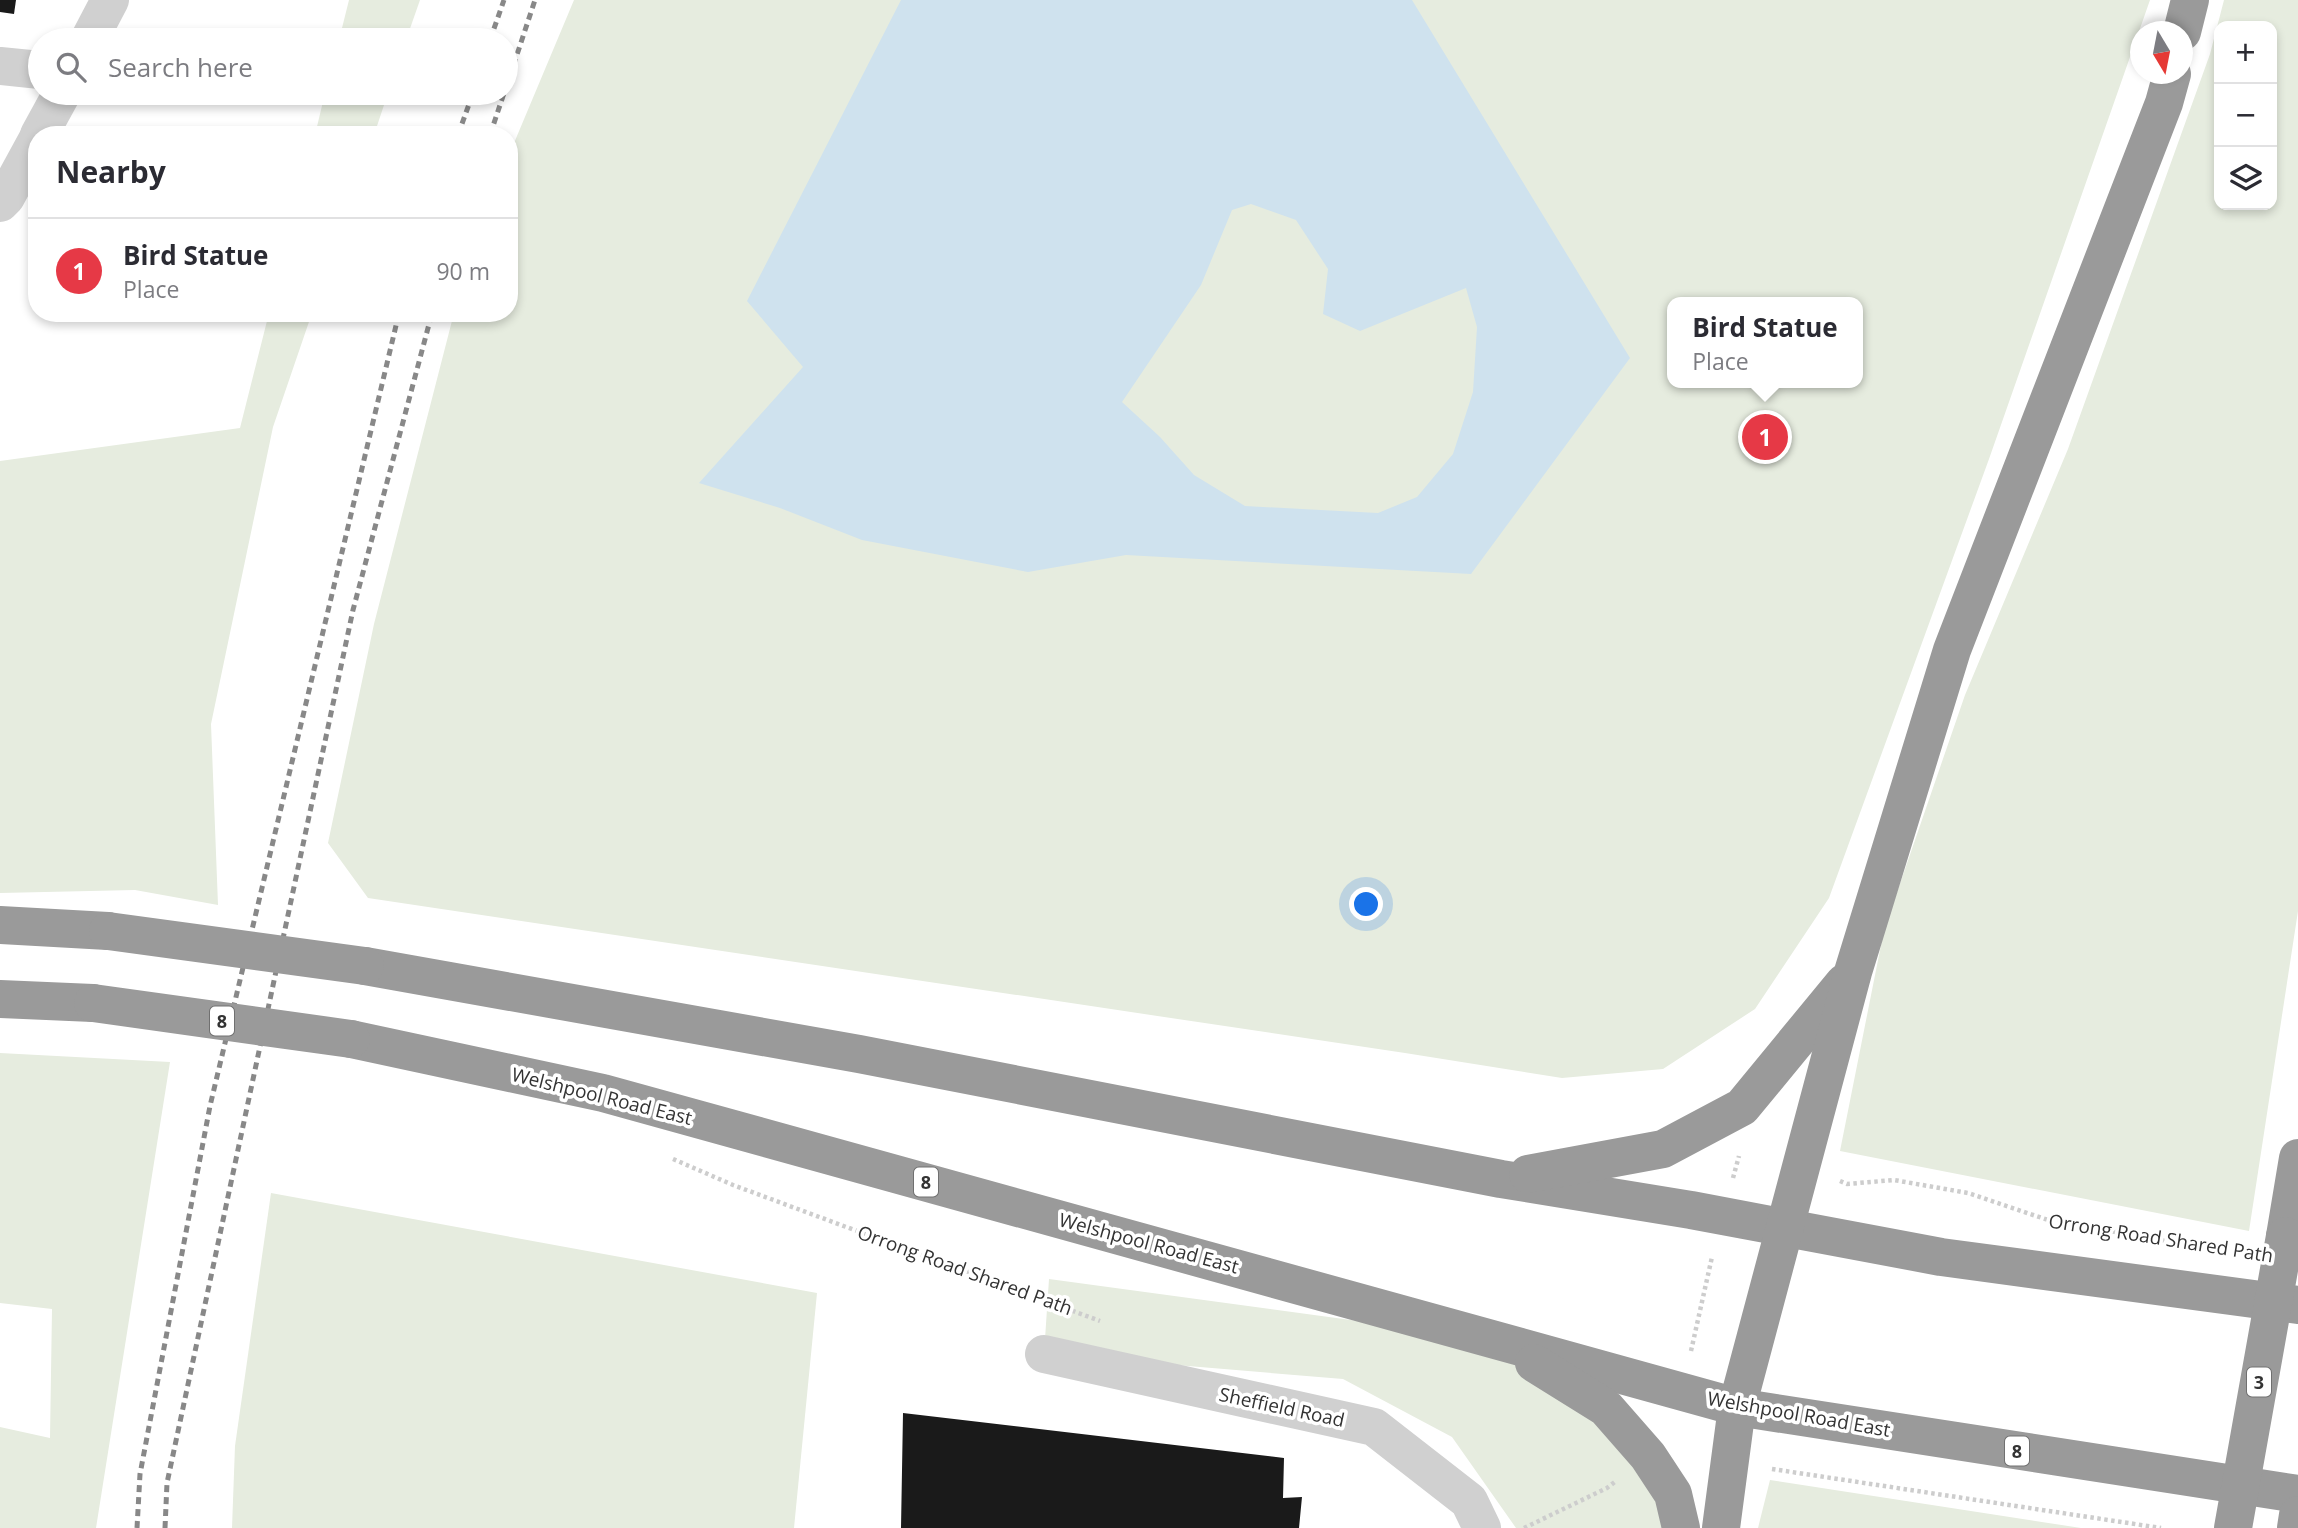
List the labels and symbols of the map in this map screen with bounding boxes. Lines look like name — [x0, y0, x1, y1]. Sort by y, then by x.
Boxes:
north arrow — [2130, 21, 2193, 84]
pin: 1 — [1742, 411, 1788, 463]
your location — [1349, 887, 1383, 921]
road number: 8 — [210, 1006, 234, 1036]
street label: Welshpool Road East — [509, 1061, 695, 1131]
road number: 8 — [914, 1168, 938, 1196]
street label: Welshpool Road East — [1056, 1206, 1242, 1280]
street label: Orrong Road Shared Path — [2047, 1207, 2275, 1269]
street label: Orrong Road Shared Path — [854, 1219, 1076, 1321]
road number: 3 — [2247, 1367, 2271, 1396]
street label: Sheffield Road — [1217, 1381, 1347, 1433]
street label: Welshpool Road East — [1706, 1385, 1893, 1443]
road number: 8 — [2005, 1436, 2029, 1466]

